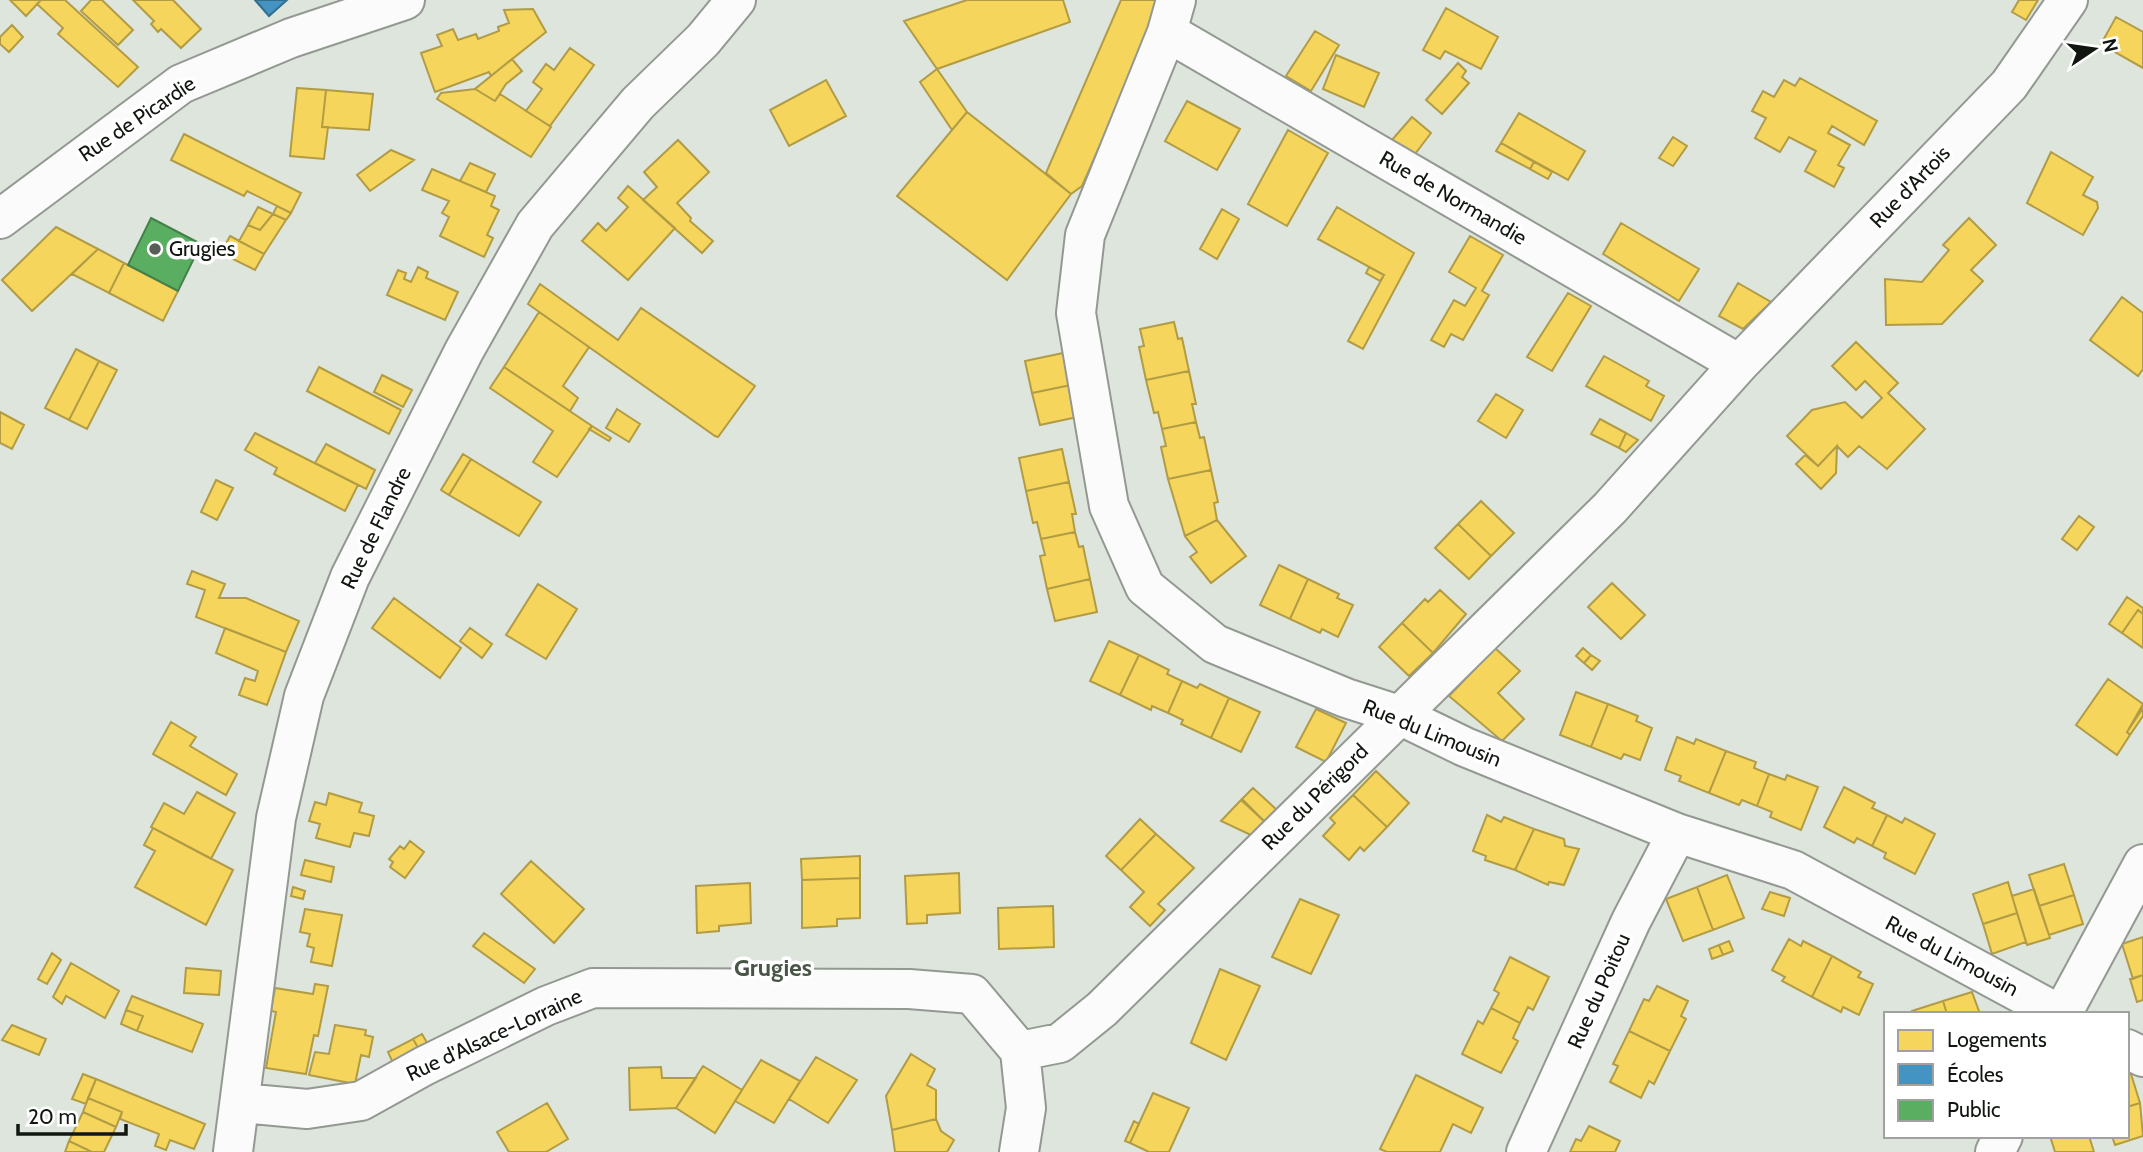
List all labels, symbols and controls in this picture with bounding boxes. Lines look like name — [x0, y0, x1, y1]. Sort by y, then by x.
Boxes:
north arrow — [2059, 14, 2129, 84]
text: N — [2097, 36, 2123, 54]
street label: Rue de Picardie — [74, 70, 200, 167]
street label: Rue d'Artois — [1864, 140, 1955, 233]
street label: Rue de Normandie — [1375, 145, 1532, 250]
place label: Grugies — [169, 236, 236, 261]
marker: Grugies — [147, 241, 163, 257]
street label: Rue de Flandre — [335, 463, 416, 593]
street label: Rue du Limousin — [1359, 693, 1505, 772]
street label: Rue du Périgord — [1256, 738, 1373, 855]
street label: Rue du Limousin — [1881, 910, 2023, 1001]
street label: Rue du Poitou — [1562, 929, 1635, 1052]
district label: Grugies — [734, 953, 812, 982]
street label: Rue d'Alsace-Lorraine — [402, 983, 586, 1086]
legend — [1884, 1012, 2129, 1138]
text: Logements — [1947, 1027, 2047, 1052]
text: Écoles — [1947, 1062, 2004, 1087]
scale bar — [18, 1092, 126, 1136]
text: Public — [1947, 1097, 2001, 1122]
text: 20 m — [28, 1104, 77, 1129]

